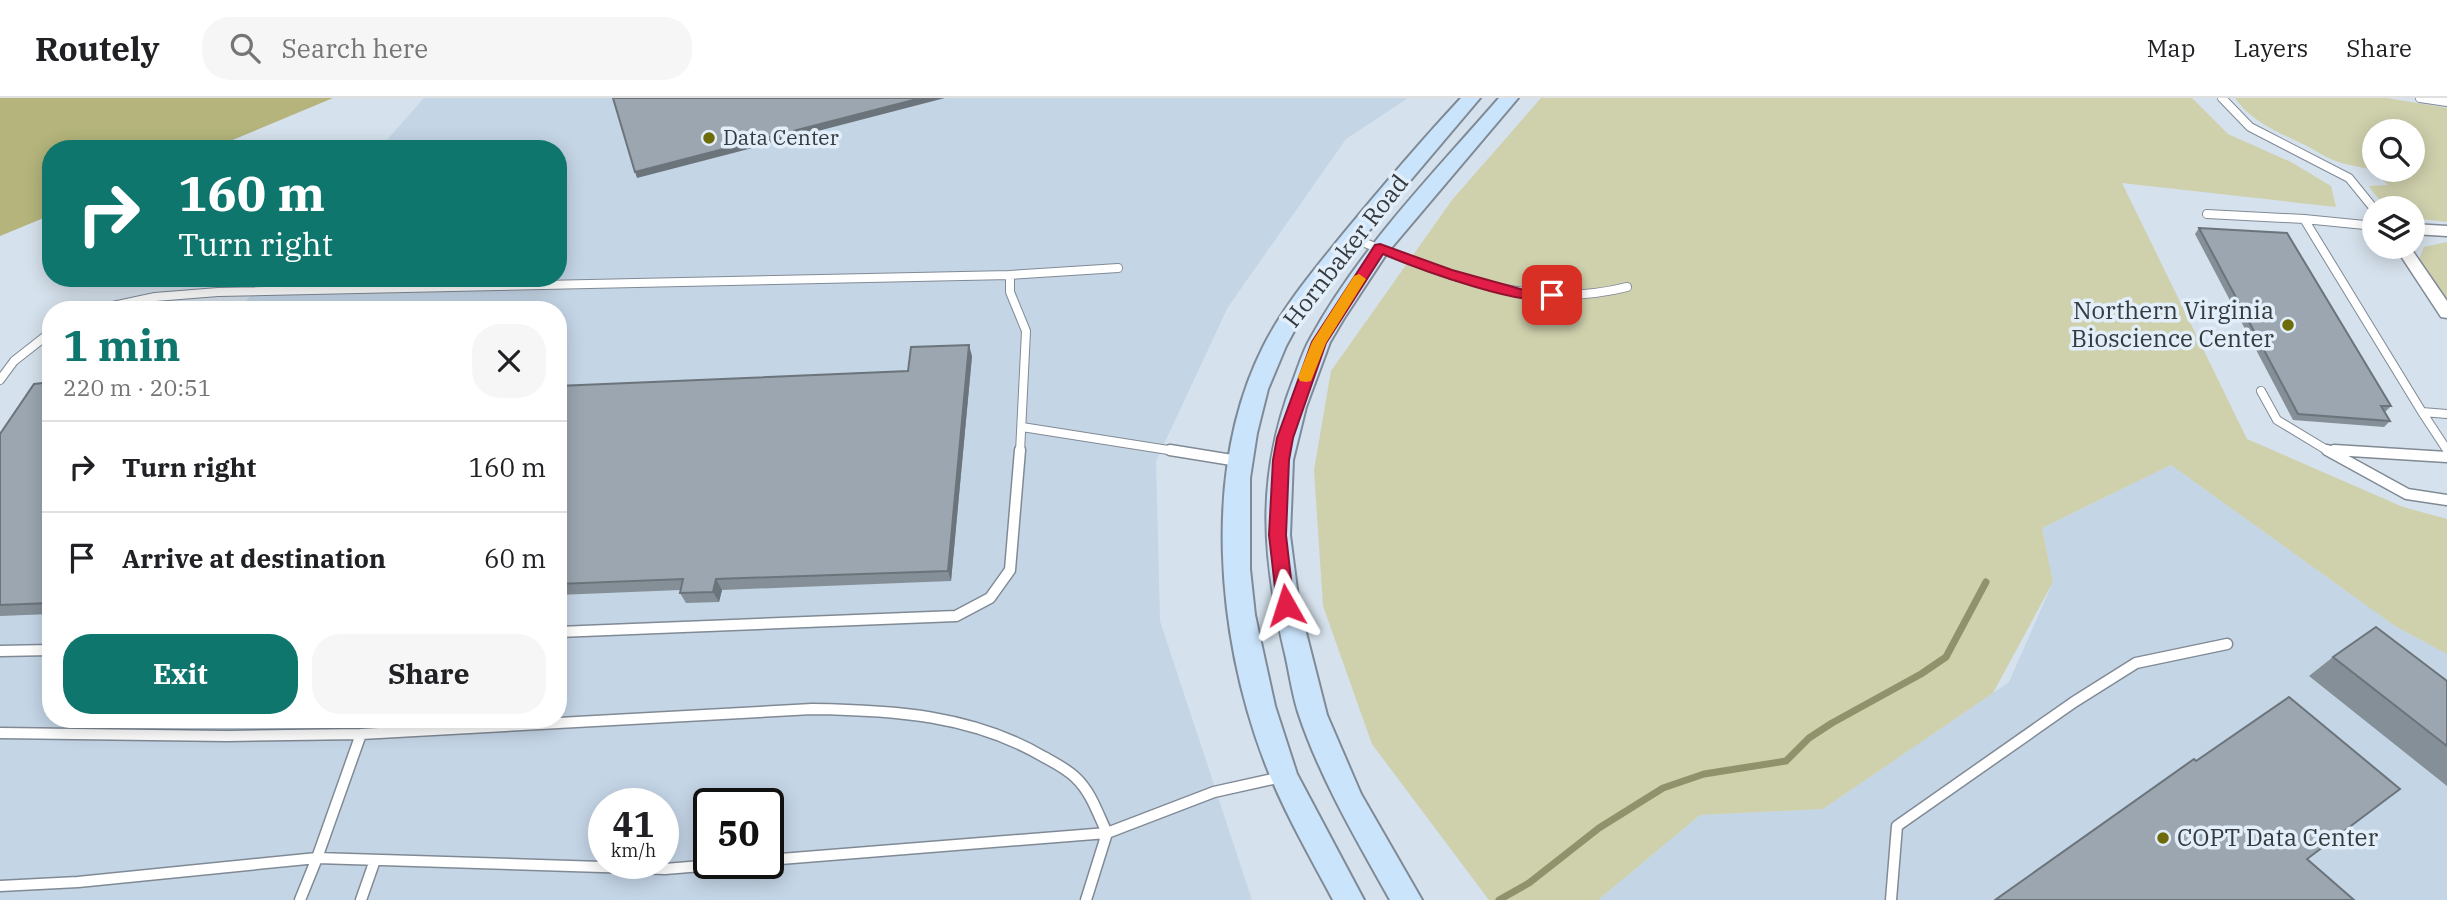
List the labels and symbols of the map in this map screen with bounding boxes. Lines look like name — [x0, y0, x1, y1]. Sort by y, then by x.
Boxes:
place label: Data Center — [723, 123, 840, 151]
marker: Data Center — [701, 130, 717, 146]
street label: Hornbaker Road — [1275, 167, 1415, 334]
pin — [1522, 265, 1582, 325]
place label: Northern Virginia Bioscience Center — [2071, 294, 2274, 354]
marker: Northern Virginia Bioscience Center — [2280, 317, 2296, 333]
position arrow — [1249, 568, 1323, 642]
speed limit sign: 50 — [693, 788, 784, 879]
place label: COPT Data Center — [2177, 821, 2378, 853]
marker: COPT Data Center — [2155, 830, 2171, 846]

